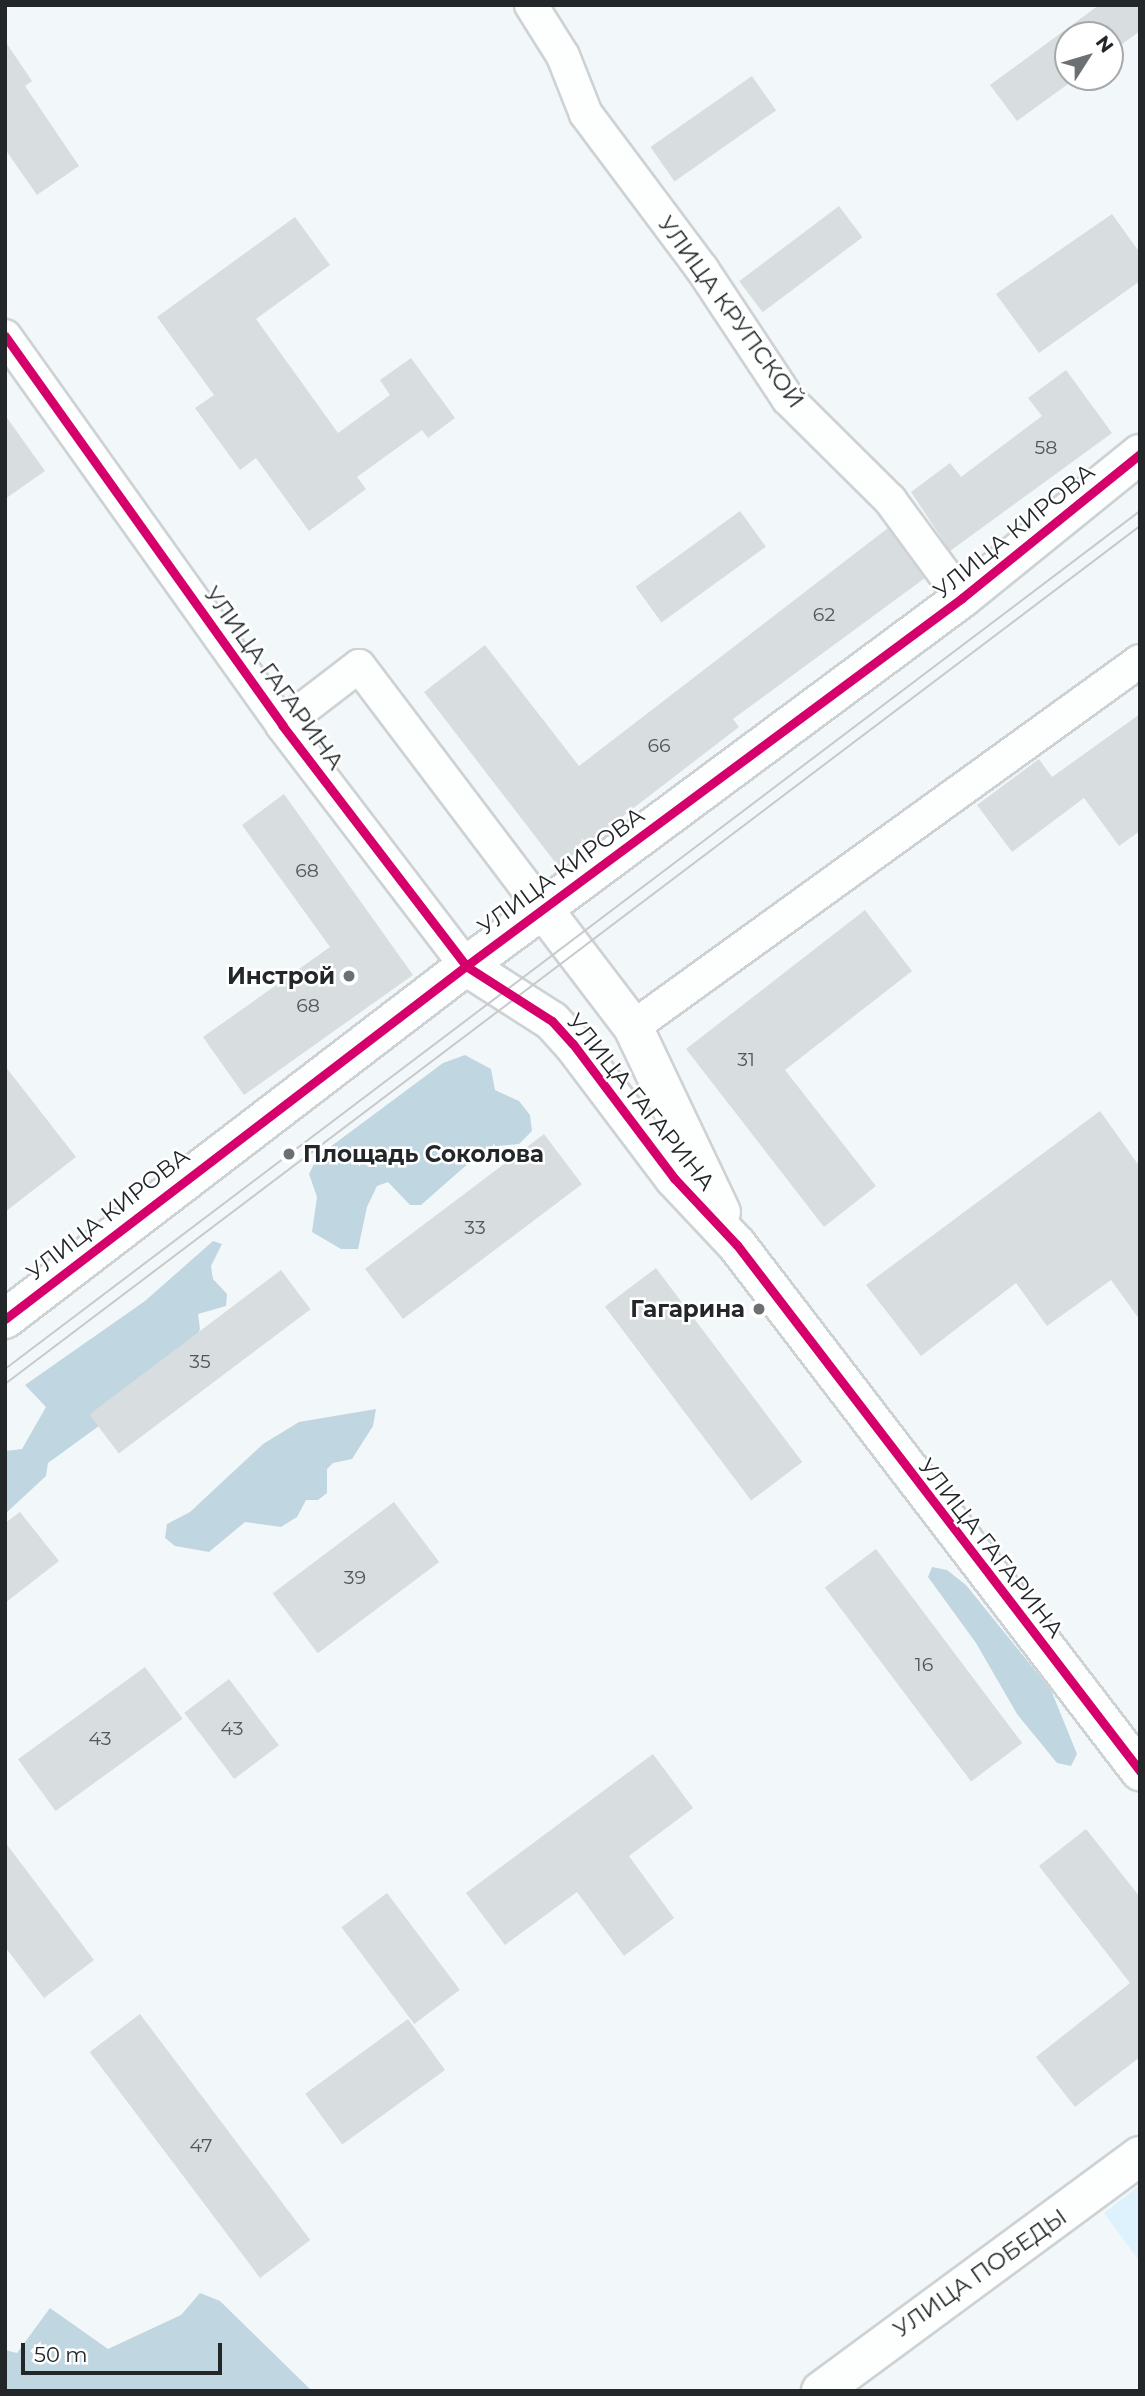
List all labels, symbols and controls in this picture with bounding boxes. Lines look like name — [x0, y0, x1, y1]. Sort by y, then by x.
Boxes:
north arrow — [1054, 21, 1124, 91]
text: N — [1091, 31, 1118, 57]
street label: УЛИЦА КРУПСКОЙ — [652, 211, 810, 413]
house number: 58 — [1035, 437, 1057, 459]
street label: УЛИЦА КИРОВА — [928, 458, 1100, 604]
street label: УЛИЦА ГАГАРИНА — [198, 581, 350, 775]
house number: 62 — [813, 604, 835, 626]
house number: 66 — [647, 735, 671, 757]
street label: УЛИЦА КИРОВА — [472, 801, 650, 941]
house number: 68 — [295, 860, 319, 882]
place label: Инстрой — [227, 962, 335, 990]
marker: Инстрой — [341, 968, 357, 984]
house number: 68 — [296, 995, 320, 1017]
street label: УЛИЦА ГАГАРИНА — [561, 1008, 721, 1196]
house number: 31 — [737, 1049, 755, 1071]
place label: Площадь Соколова — [303, 1140, 544, 1168]
street label: УЛИЦА КИРОВА — [21, 1142, 195, 1286]
marker: Площадь Соколова — [281, 1146, 297, 1162]
house number: 33 — [464, 1217, 486, 1239]
place label: Гагарина — [630, 1295, 745, 1323]
marker: Гагарина — [751, 1301, 767, 1317]
house number: 35 — [189, 1351, 211, 1373]
street label: УЛИЦА ГАГАРИНА — [912, 1453, 1070, 1643]
house number: 39 — [344, 1567, 366, 1589]
house number: 16 — [915, 1654, 933, 1676]
house number: 43 — [221, 1718, 243, 1740]
house number: 43 — [89, 1728, 111, 1750]
house number: 47 — [190, 2135, 212, 2157]
street label: УЛИЦА ПОБЕДЫ — [888, 2203, 1072, 2343]
scale bar — [24, 2330, 226, 2374]
text: 50 m — [34, 2342, 88, 2367]

